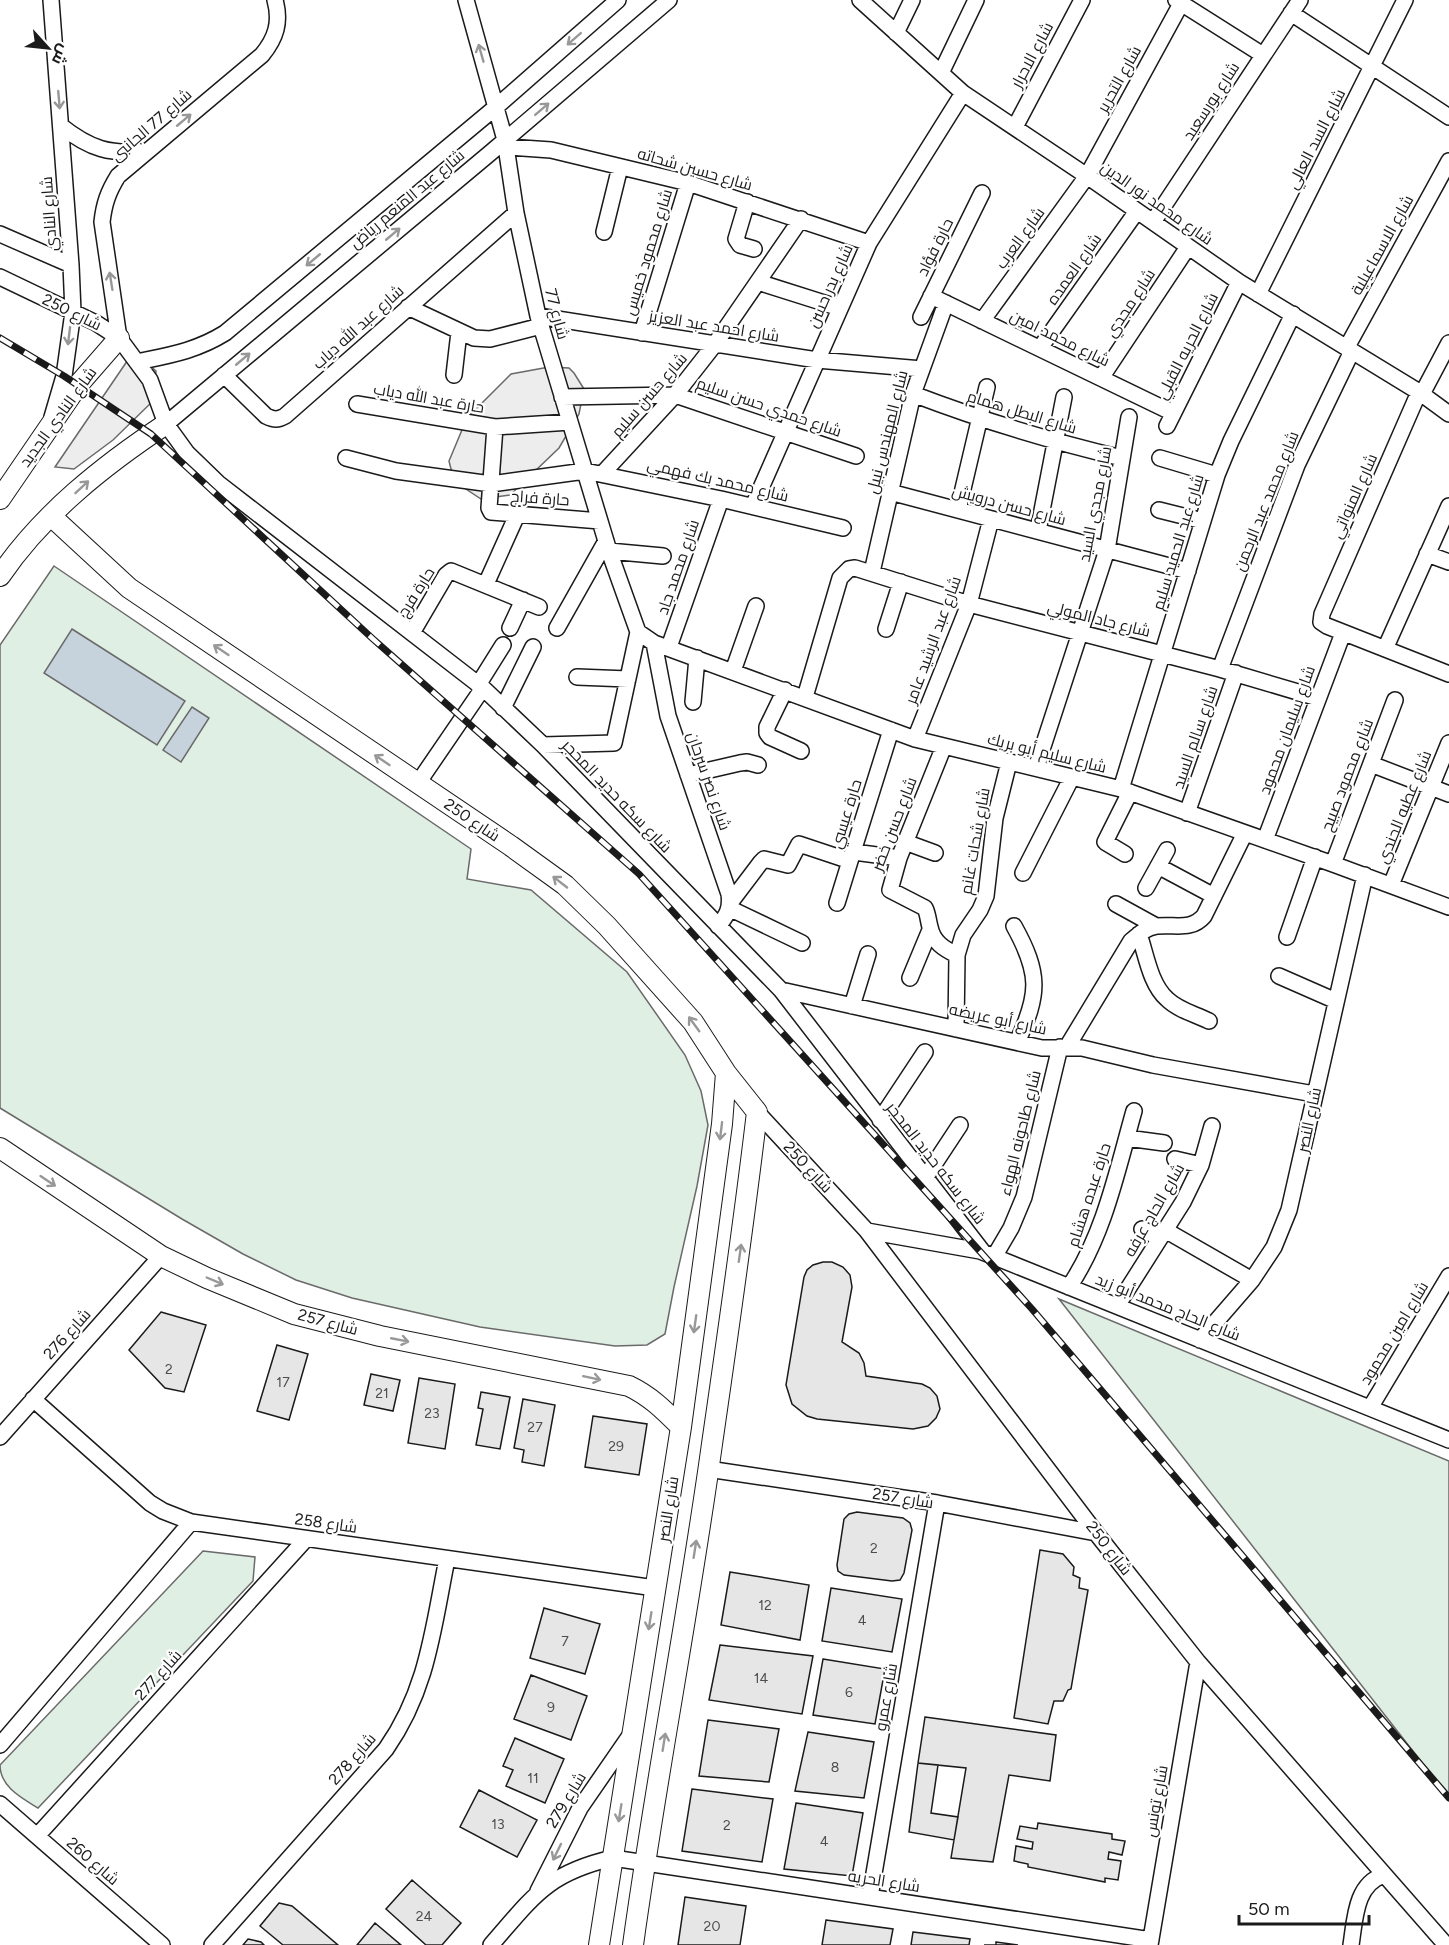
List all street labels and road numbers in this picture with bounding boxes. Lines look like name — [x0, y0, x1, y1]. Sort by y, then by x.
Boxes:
street label: شارع الاحرار — [1006, 19, 1059, 93]
street label: شارع التحرير — [1092, 42, 1147, 117]
street label: شارع بورسعيد — [1179, 58, 1245, 145]
street label: شارع 77 الجانبى — [107, 85, 197, 167]
street label: شارع السد العالي — [1283, 86, 1353, 194]
street label: شارع حسين شحاته — [635, 144, 755, 196]
street label: شارع عبد المنعم رياض — [346, 145, 470, 254]
street label: شارع محمد نور الدين — [1096, 157, 1217, 250]
street label: شارع النادي — [37, 176, 65, 252]
street label: شارع محمود خميس — [620, 187, 678, 318]
street label: شارع الاسماعيلية — [1347, 192, 1419, 299]
street label: شارع العرب — [991, 204, 1050, 274]
street label: حارة فؤاد — [913, 215, 957, 279]
street label: شارع العمده — [1043, 230, 1107, 309]
street label: شارع بدر حسن — [803, 241, 859, 332]
street label: شارع مجدي — [1101, 265, 1162, 343]
street label: شارع عبد الله دياب — [308, 280, 409, 374]
street label: شارع 77 — [539, 286, 573, 342]
street label: شارع الحريه القبلي — [1152, 289, 1226, 404]
street label: شارع 250 — [38, 290, 105, 336]
street label: شارع احمد عبد العزيز — [646, 306, 781, 348]
street label: شارع محمد امين — [1006, 306, 1113, 372]
street label: شارع حسن سليم — [607, 349, 692, 442]
street label: شارع النادي الجديد — [15, 363, 104, 473]
street label: شارع المهندس نبيل — [862, 368, 913, 496]
street label: شارع حمدي حسن سليم — [693, 373, 844, 445]
street label: حارة عبد الله دياب — [372, 378, 486, 417]
street label: شارع البطل همام — [964, 386, 1079, 440]
street label: شارع محمد عبد الرحمن — [1229, 428, 1305, 574]
street label: شارع مجدي السيد — [1074, 445, 1119, 564]
street label: شارع المنواتي — [1327, 451, 1385, 543]
street label: شارع محمد بك فهمي — [644, 454, 791, 509]
street label: شارع عبد الحميد سليم — [1148, 472, 1210, 613]
street label: شارع حسن درويش — [949, 481, 1068, 531]
street label: حارة فراج — [510, 486, 570, 512]
street label: شارع محمد جاد — [653, 517, 705, 618]
street label: حارة فرج — [393, 564, 440, 621]
street label: شارع عبد الرشيد عامر — [901, 573, 967, 708]
street label: شارع جاد المولي — [1045, 597, 1152, 645]
street label: شارع سليمان محمود — [1255, 663, 1321, 798]
street label: شارع سالم السيد — [1169, 683, 1223, 792]
street label: شارع محمود صبيح — [1317, 716, 1379, 835]
street label: شارع نصر سرحان — [681, 729, 735, 833]
street label: شارع سليم أبو بريك — [985, 729, 1108, 779]
street label: شارع سكه حديد المحجر — [556, 735, 676, 858]
street label: شارع عطيه الجندي — [1373, 748, 1439, 868]
street label: شارع حسن خضر — [867, 774, 923, 875]
street label: حارة عيسي — [826, 777, 868, 852]
street label: شارع شحات غانم — [956, 786, 996, 896]
street label: شارع 250 — [439, 794, 504, 847]
street label: شارع أبو عريضه — [947, 999, 1049, 1041]
street label: شارع طاحونه الهواء — [995, 1068, 1047, 1198]
street label: شارع النصر — [1293, 1086, 1327, 1156]
street label: شارع سكه حديد المحجر — [880, 1097, 990, 1229]
street label: شارع 250 — [778, 1137, 837, 1198]
street label: حارة عبده هشام — [1063, 1141, 1117, 1250]
street label: شارع الحاج عرفه — [1120, 1160, 1190, 1261]
street label: شارع الحاج محمد أبو زيد — [1092, 1269, 1243, 1347]
street label: شارع امين محمود — [1356, 1278, 1434, 1389]
street label: شارع 276 — [39, 1305, 96, 1365]
street label: شارع 257 — [295, 1305, 360, 1341]
street label: شارع النصر — [653, 1475, 685, 1545]
street label: شارع 257 — [871, 1484, 935, 1514]
street label: شارع 258 — [293, 1509, 358, 1539]
street label: شارع 250 — [1080, 1517, 1136, 1580]
street label: شارع 277 — [131, 1646, 187, 1705]
street label: شارع عمرو — [871, 1661, 903, 1733]
street label: شارع 278 — [324, 1729, 381, 1790]
street label: شارع تونس — [1140, 1764, 1174, 1839]
street label: شارع 279 — [542, 1769, 592, 1832]
street label: شارع 260 — [62, 1833, 123, 1890]
street label: شارع الحريه — [846, 1866, 921, 1898]

